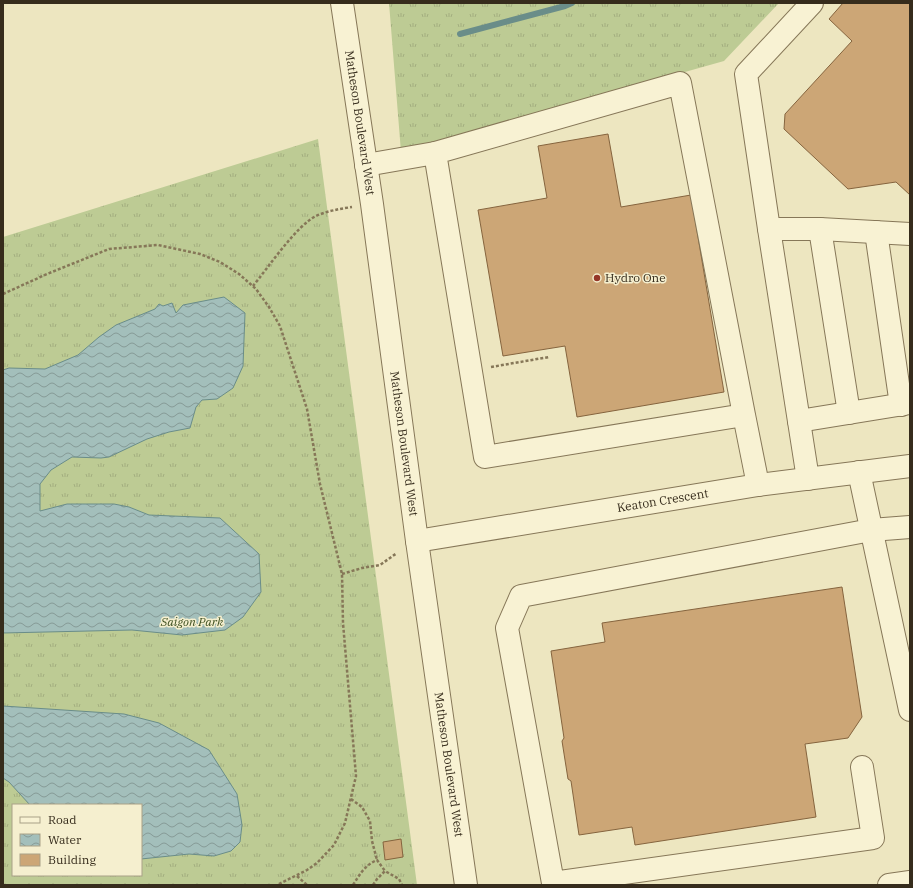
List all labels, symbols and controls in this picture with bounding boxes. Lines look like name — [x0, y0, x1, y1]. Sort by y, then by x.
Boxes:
street label: Matheson Boulevard West — [342, 49, 379, 196]
place label: Hydro One — [605, 270, 666, 285]
marker: Hydro One — [592, 273, 602, 283]
street label: Matheson Boulevard West — [387, 370, 422, 517]
street label: Keaton Crescent — [616, 485, 709, 515]
park label: Saigon Park — [160, 614, 224, 629]
street label: Matheson Boulevard West — [432, 691, 467, 838]
legend — [12, 804, 142, 876]
text: Road — [48, 812, 77, 827]
text: Water — [48, 832, 82, 847]
text: Building — [48, 852, 96, 867]

